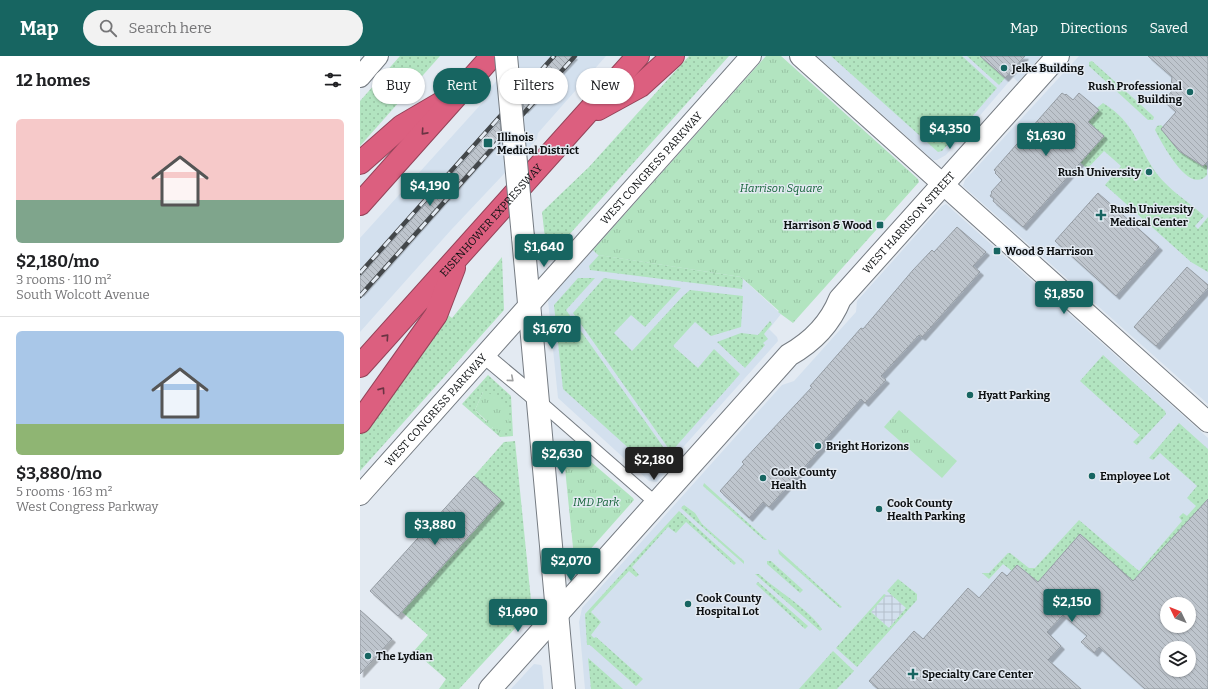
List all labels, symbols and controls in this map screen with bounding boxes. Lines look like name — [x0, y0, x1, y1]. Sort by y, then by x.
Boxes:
search box — [83, 10, 363, 46]
text: Map — [20, 17, 59, 40]
icon: search — [97, 17, 119, 39]
text: Search here — [129, 19, 212, 37]
text: Map — [1010, 20, 1038, 37]
text: Directions — [1060, 20, 1128, 37]
text: Saved — [1150, 20, 1188, 37]
place label: Jelke Building — [1011, 62, 1084, 75]
marker: Jelke Building — [999, 63, 1009, 73]
chip: Buy — [372, 68, 425, 104]
chip: Rent — [433, 68, 491, 104]
chip: Filters — [499, 68, 568, 104]
chip: New — [576, 68, 634, 104]
icon: filters — [322, 69, 344, 91]
text: 12 homes — [16, 70, 90, 91]
place label: Rush Professional Building — [1088, 80, 1183, 106]
marker: Rush Professional Building — [1185, 87, 1195, 97]
street label: WEST CONGRESS PARKWAY — [598, 108, 706, 227]
pin: $4,350 — [917, 116, 983, 150]
text: $4,350 — [929, 121, 971, 136]
pin: $1,630 — [1013, 123, 1079, 157]
one-way arrow — [422, 127, 429, 135]
text: $1,630 — [1026, 128, 1066, 143]
place label: Illinois Medical District — [497, 131, 580, 157]
marker: Illinois Medical District — [482, 137, 494, 149]
icon: home — [144, 145, 216, 217]
street label: EISENHOWER EXPRESSWAY — [437, 160, 545, 279]
place label: Rush University — [1058, 166, 1142, 179]
marker: Rush University — [1144, 167, 1154, 177]
street label: WEST HARRISON STREET — [860, 169, 958, 276]
pin: $4,190 — [397, 173, 463, 207]
text: $4,190 — [410, 178, 450, 193]
park label: Harrison Square — [740, 182, 823, 195]
place label: Rush University Medical Center — [1110, 203, 1194, 229]
marker: Rush University Medical Center — [1095, 209, 1107, 221]
place label: Harrison & Wood — [784, 219, 872, 232]
marker: Harrison & Wood — [875, 220, 885, 230]
pin: $1,640 — [511, 234, 577, 268]
text: $1,640 — [524, 239, 564, 254]
place label: Wood & Harrison — [1005, 245, 1093, 258]
marker: Wood & Harrison — [992, 246, 1002, 256]
text: $2,180/mo — [16, 251, 99, 272]
text: 3 rooms · 110 m² — [16, 272, 111, 287]
pin: $1,850 — [1031, 281, 1097, 315]
text: $1,850 — [1044, 286, 1084, 301]
text: South Wolcott Avenue — [16, 287, 150, 302]
pin: $1,670 — [519, 316, 585, 350]
text: $1,670 — [533, 321, 571, 336]
one-way arrow — [381, 334, 389, 342]
street label: WEST CONGRESS PARKWAY — [382, 350, 490, 469]
icon: home — [144, 357, 216, 429]
one-way arrow — [507, 374, 514, 381]
one-way arrow — [378, 387, 385, 394]
place label: Hyatt Parking — [978, 389, 1051, 402]
marker: Hyatt Parking — [965, 390, 975, 400]
place label: Bright Horizons — [826, 440, 910, 453]
pin: $2,630 — [529, 441, 595, 475]
marker: Bright Horizons — [813, 441, 823, 451]
text: $2,630 — [541, 446, 583, 461]
pin: $2,180 — [621, 447, 687, 481]
text: $2,180 — [634, 452, 674, 467]
text: $3,880/mo — [16, 463, 102, 484]
place label: Cook County Health — [771, 466, 837, 492]
place label: Employee Lot — [1100, 470, 1171, 483]
marker: Employee Lot — [1087, 471, 1097, 481]
marker: Cook County Health — [758, 473, 768, 483]
text: 5 rooms · 163 m² — [16, 484, 112, 499]
park label: IMD Park — [573, 496, 620, 509]
place label: Cook County Health Parking — [887, 497, 966, 523]
text: West Congress Parkway — [16, 499, 158, 514]
marker: Cook County Health Parking — [874, 504, 884, 514]
pin: $3,880 — [402, 512, 468, 546]
text: $3,880 — [414, 517, 456, 532]
pin: $2,070 — [538, 548, 604, 582]
text: $2,070 — [550, 553, 592, 568]
pin: $2,150 — [1039, 589, 1105, 623]
place label: Cook County Hospital Lot — [696, 592, 762, 618]
text: $2,150 — [1052, 594, 1092, 609]
north arrow — [1160, 597, 1196, 633]
map controls — [1160, 597, 1196, 677]
pin: $1,690 — [485, 599, 551, 633]
marker: Cook County Hospital Lot — [683, 599, 693, 609]
text: $1,690 — [498, 604, 538, 619]
button: layers — [1160, 641, 1196, 677]
place label: The Lydian — [376, 650, 433, 663]
marker: The Lydian — [363, 651, 373, 661]
marker: Specialty Care Center — [907, 668, 919, 680]
place label: Specialty Care Center — [922, 668, 1034, 681]

